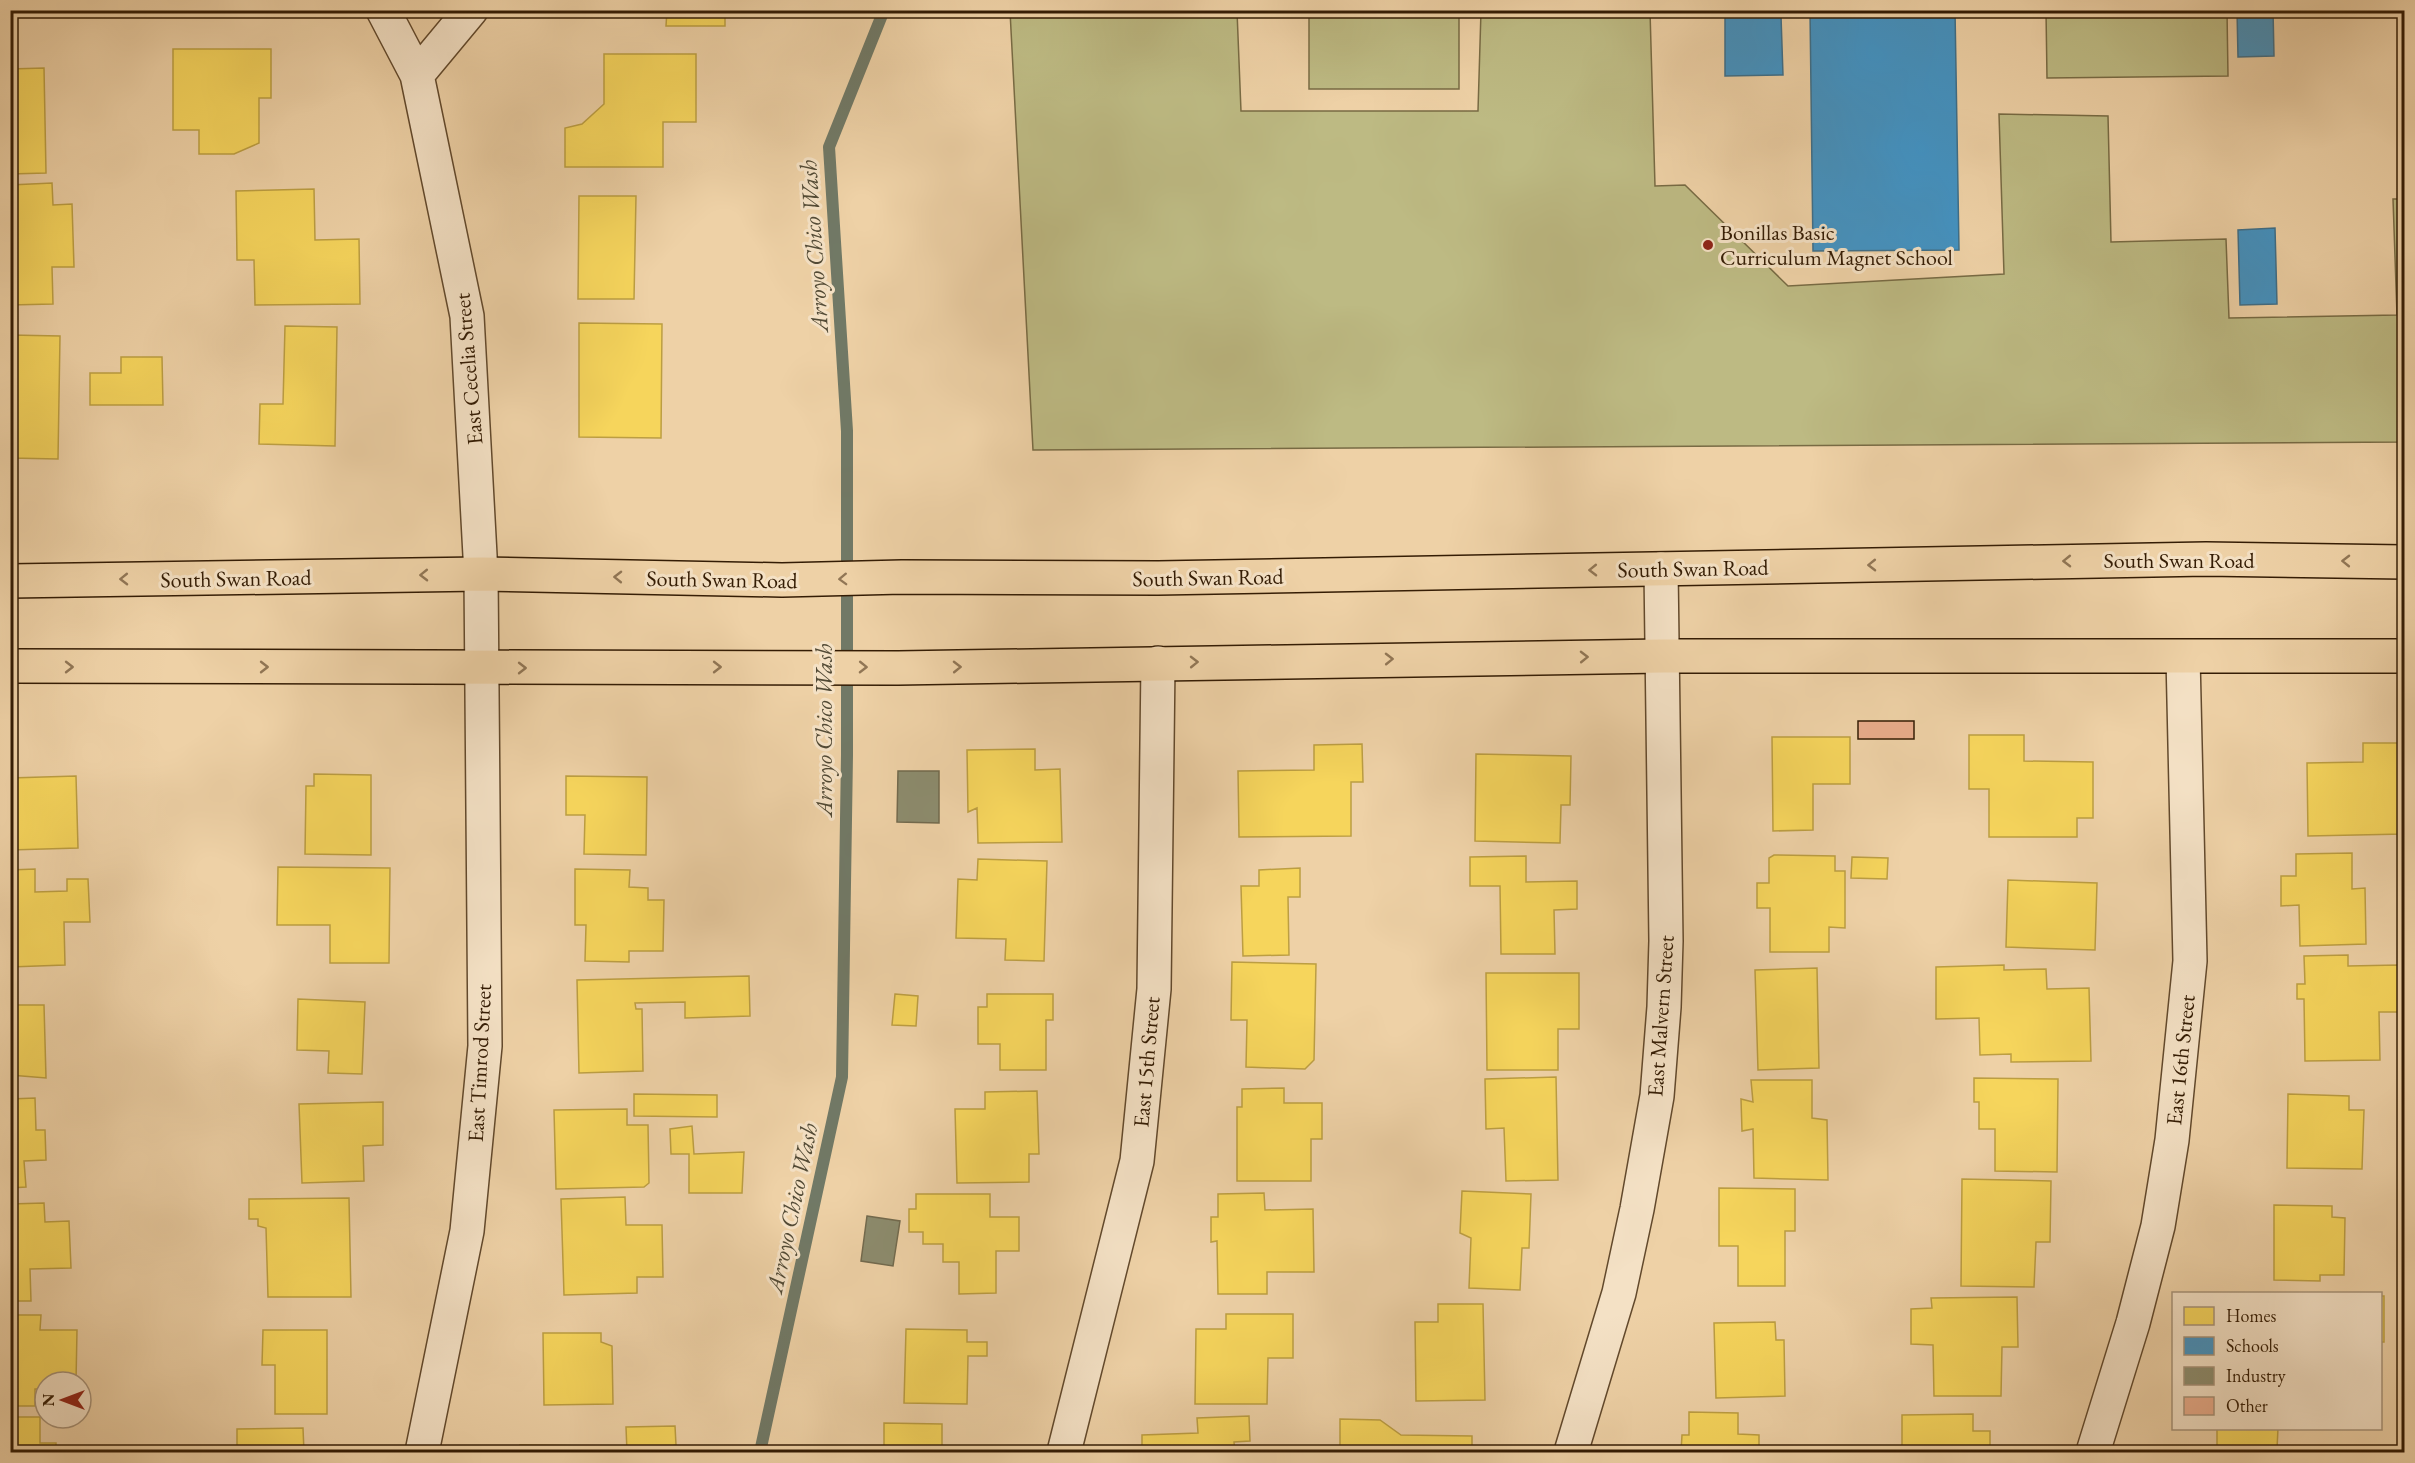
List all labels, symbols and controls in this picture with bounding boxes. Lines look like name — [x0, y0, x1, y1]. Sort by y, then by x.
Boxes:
water label: Arroyo Chico Wash — [792, 158, 835, 335]
place label: Bonillas Basic Curriculum Magnet School — [1720, 218, 1953, 272]
marker: Bonillas Basic Curriculum Magnet School — [1701, 238, 1715, 252]
street label: East Cecelia Street — [447, 292, 490, 446]
street label: South Swan Road — [2103, 546, 2255, 575]
street label: South Swan Road — [1617, 553, 1770, 584]
one-way arrow — [2063, 555, 2072, 567]
one-way arrow — [2342, 555, 2351, 567]
one-way arrow — [1868, 558, 1877, 571]
street label: South Swan Road — [1132, 562, 1285, 593]
street label: South Swan Road — [160, 563, 313, 594]
street label: South Swan Road — [646, 564, 799, 595]
one-way arrow — [1589, 564, 1598, 576]
one-way arrow — [419, 569, 428, 581]
one-way arrow — [614, 571, 623, 583]
one-way arrow — [839, 572, 848, 585]
one-way arrow — [119, 573, 128, 586]
water label: Arroyo Chico Wash — [808, 643, 839, 818]
one-way arrow — [1579, 650, 1588, 663]
one-way arrow — [1384, 653, 1393, 666]
one-way arrow — [1189, 656, 1198, 668]
one-way arrow — [64, 660, 73, 673]
one-way arrow — [259, 661, 268, 674]
one-way arrow — [712, 661, 721, 673]
one-way arrow — [858, 661, 867, 674]
one-way arrow — [952, 661, 961, 673]
one-way arrow — [517, 662, 526, 674]
street label: East Malvern Street — [1640, 934, 1681, 1098]
street label: East Timrod Street — [461, 983, 498, 1143]
street label: East 16th Street — [2159, 993, 2202, 1127]
street label: East 15th Street — [1126, 995, 1167, 1129]
water label: Arroyo Chico Wash — [758, 1120, 825, 1298]
legend — [2172, 1292, 2382, 1430]
text: Homes — [2226, 1304, 2277, 1327]
text: Schools — [2226, 1334, 2279, 1357]
text: Industry — [2226, 1364, 2286, 1387]
north arrow — [33, 1370, 93, 1430]
text: N — [38, 1393, 59, 1406]
text: Other — [2226, 1394, 2268, 1417]

